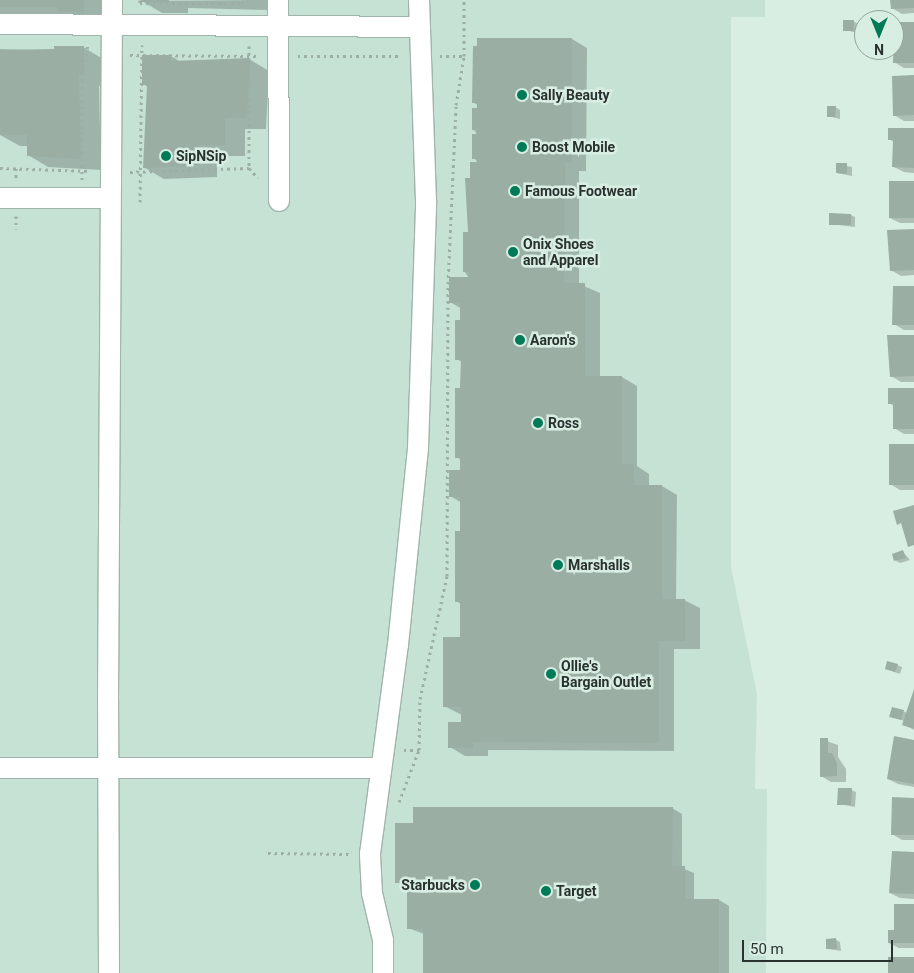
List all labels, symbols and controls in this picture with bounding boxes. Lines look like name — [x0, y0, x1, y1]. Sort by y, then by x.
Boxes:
north arrow — [854, 10, 904, 60]
text: N — [874, 41, 884, 57]
place label: Sally Beauty — [532, 87, 610, 103]
marker: Sally Beauty — [516, 89, 528, 101]
place label: Boost Mobile — [532, 139, 615, 155]
marker: Boost Mobile — [516, 141, 528, 153]
place label: SipNSip — [176, 148, 226, 164]
marker: SipNSip — [160, 150, 172, 162]
place label: Famous Footwear — [525, 183, 637, 199]
marker: Famous Footwear — [509, 185, 521, 197]
place label: Onix Shoes and Apparel — [523, 236, 598, 268]
marker: Onix Shoes and Apparel — [507, 246, 519, 258]
place label: Aaron's — [530, 332, 576, 348]
marker: Aaron's — [514, 334, 526, 346]
place label: Ross — [548, 415, 579, 431]
marker: Ross — [532, 417, 544, 429]
place label: Marshalls — [568, 557, 630, 573]
marker: Marshalls — [552, 559, 564, 571]
place label: Ollie's Bargain Outlet — [561, 658, 651, 690]
marker: Ollie's Bargain Outlet — [545, 668, 557, 680]
place label: Starbucks — [401, 877, 465, 893]
marker: Starbucks — [469, 879, 481, 891]
place label: Target — [556, 883, 596, 899]
marker: Target — [540, 885, 552, 897]
scale bar — [744, 930, 895, 962]
text: 50 m — [750, 940, 784, 958]

